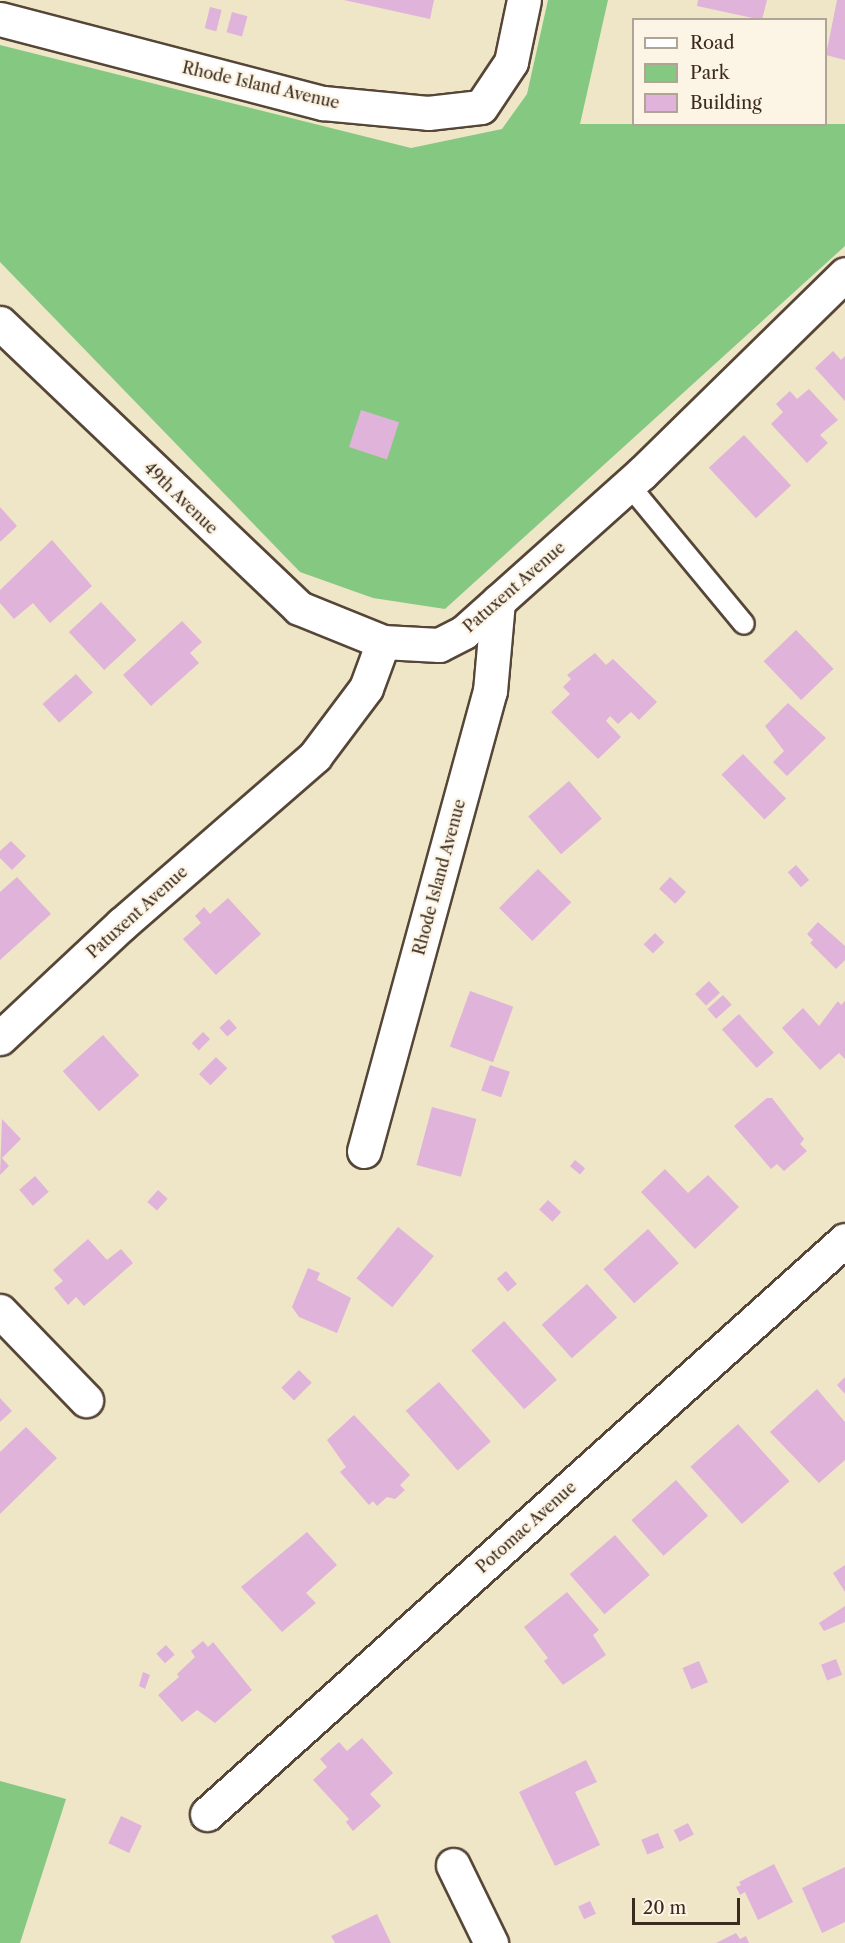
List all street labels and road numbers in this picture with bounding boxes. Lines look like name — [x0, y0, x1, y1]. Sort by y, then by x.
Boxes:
street label: Rhode Island Avenue — [180, 57, 342, 113]
street label: 49th Avenue — [140, 458, 222, 538]
street label: Patuxent Avenue — [459, 537, 569, 637]
street label: Rhode Island Avenue — [409, 797, 469, 957]
street label: Patuxent Avenue — [83, 862, 191, 962]
street label: Potomac Avenue — [472, 1477, 580, 1577]

